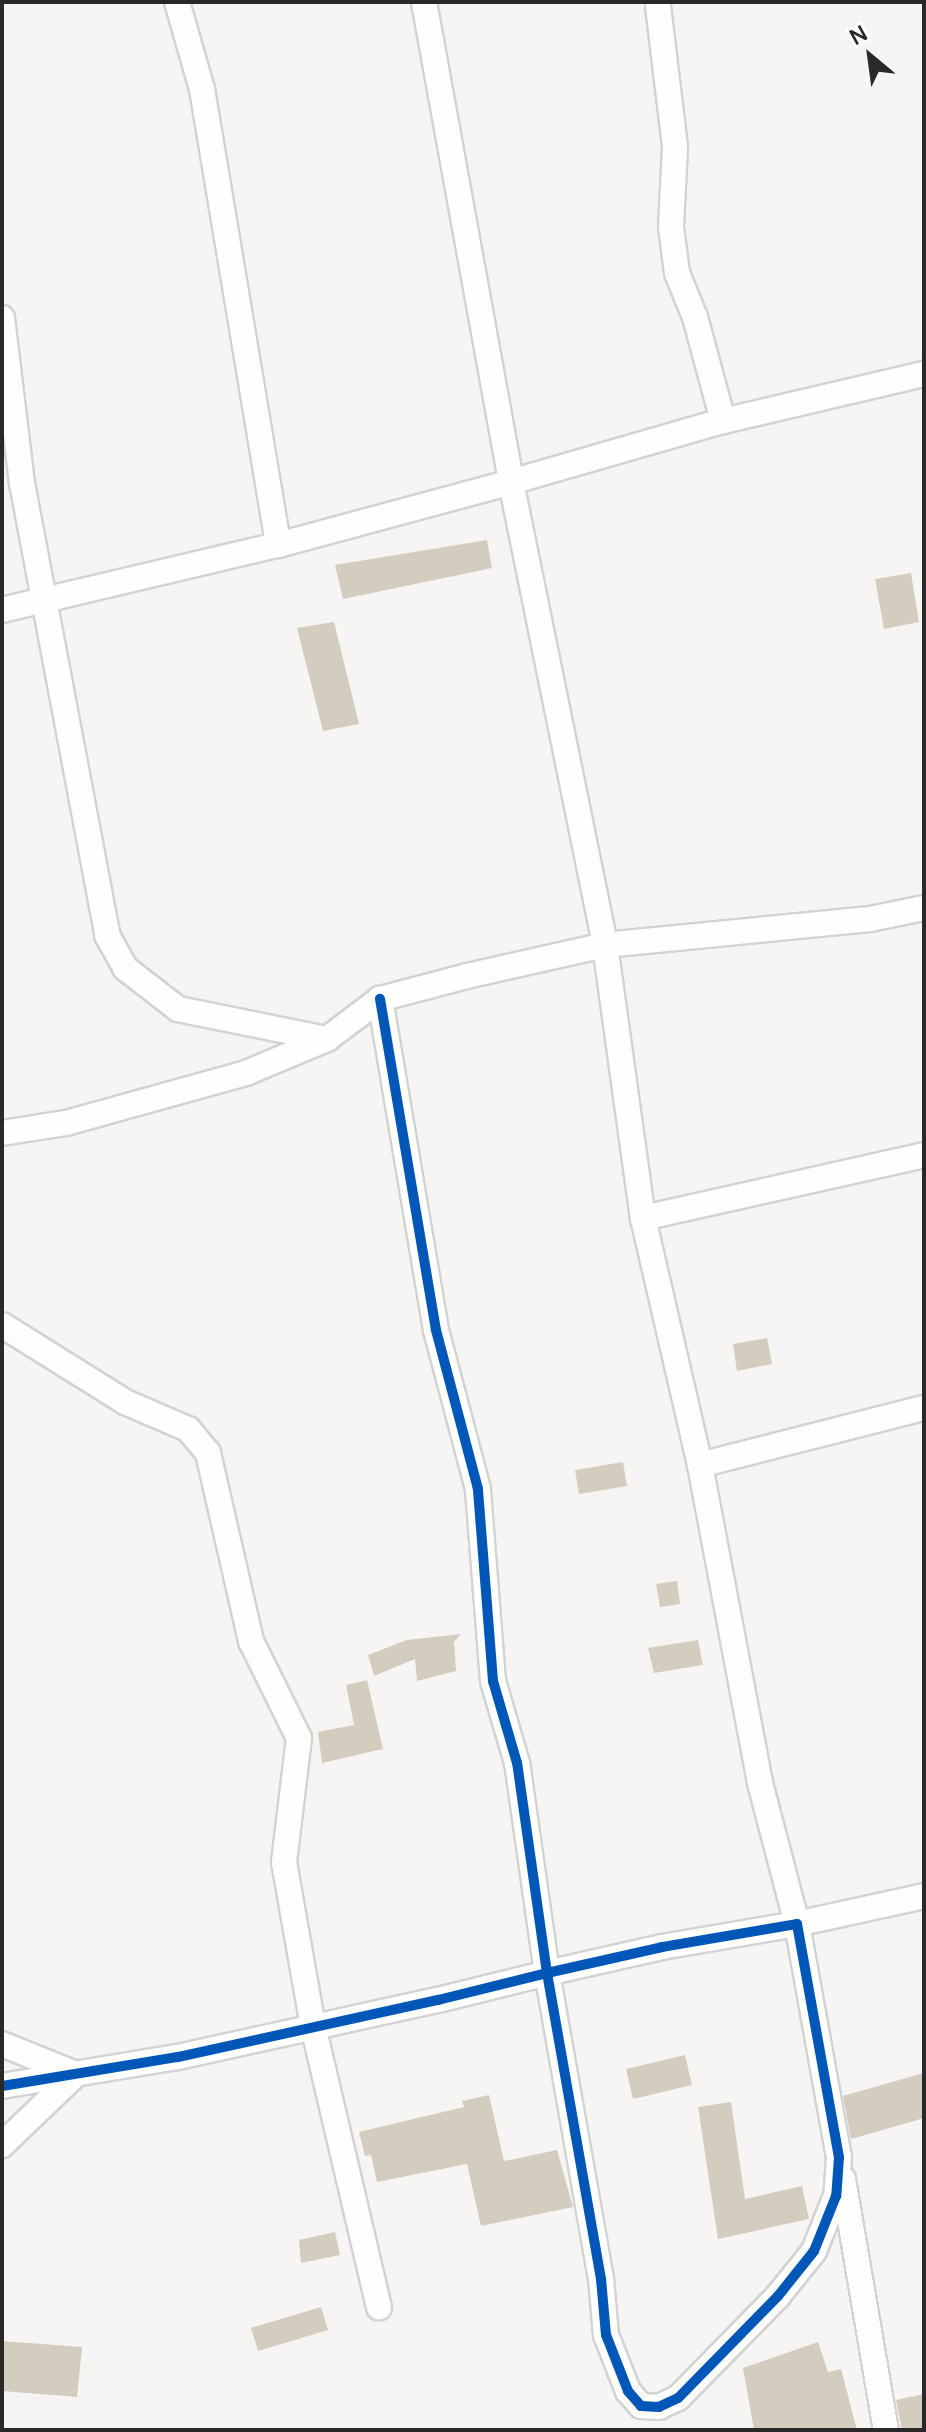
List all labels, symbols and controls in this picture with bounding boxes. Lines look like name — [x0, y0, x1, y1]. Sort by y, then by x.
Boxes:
north arrow — [830, 16, 910, 96]
text: N — [844, 18, 873, 52]

